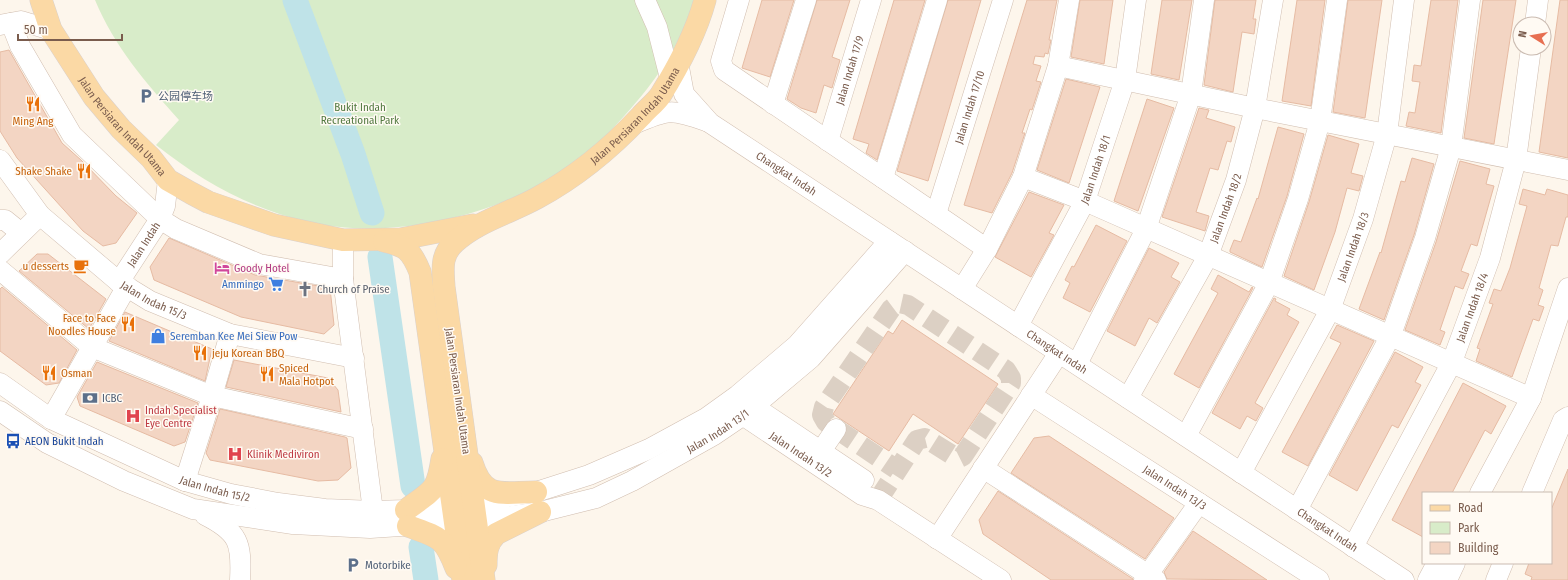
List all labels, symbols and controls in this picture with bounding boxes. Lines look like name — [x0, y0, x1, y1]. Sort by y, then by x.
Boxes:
scale bar — [18, 16, 122, 42]
north arrow — [1512, 16, 1552, 56]
text: 50 m — [24, 23, 48, 37]
text: N — [1516, 30, 1530, 39]
street label: Jalan Indah 17/9 — [833, 34, 867, 107]
street label: Jalan Persiaran Indah Utama — [588, 65, 682, 167]
street label: Jalan Indah 17/10 — [952, 69, 988, 146]
street label: Jalan Persiaran Indah Utama — [76, 74, 168, 179]
parking icon: 公园停车场 — [137, 87, 155, 105]
place label: 公园停车场 — [158, 90, 213, 103]
restaurant icon: Ming Ang — [24, 95, 42, 113]
park label: Bukit Indah Recreational Park — [321, 101, 400, 127]
place label: Ming Ang — [13, 115, 54, 128]
street label: Jalan Indah 18/1 — [1078, 133, 1113, 207]
street label: Changkat Indah — [753, 149, 819, 198]
restaurant icon: Shake Shake — [75, 162, 93, 180]
place label: Shake Shake — [15, 165, 72, 178]
street label: Jalan Indah 18/2 — [1207, 172, 1244, 245]
street label: Jalan Indah 18/3 — [1335, 211, 1372, 283]
street label: Jalan Indah — [125, 220, 163, 269]
cafe icon: u desserts — [72, 257, 90, 275]
hotel icon: Goody Hotel — [213, 259, 231, 277]
place label: u desserts — [22, 260, 69, 273]
place label: Goody Hotel — [234, 262, 290, 275]
street label: Jalan Indah 18/4 — [1454, 270, 1491, 344]
supermarket icon: Ammingo — [267, 275, 285, 293]
place label: Ammingo — [222, 278, 264, 291]
street label: Jalan Indah 15/3 — [118, 279, 189, 322]
church icon: Church of Praise — [296, 280, 314, 298]
place label: Church of Praise — [317, 283, 390, 296]
place label: Face to Face Noodles House — [48, 312, 116, 338]
restaurant icon: Face to Face Noodles House — [119, 315, 137, 333]
shop icon: Seremban Kee Mei Siew Pow — [149, 327, 167, 345]
street label: Jalan Persiaran Indah Utama — [442, 327, 473, 455]
street label: Changkat Indah — [1024, 327, 1090, 377]
place label: Seremban Kee Mei Siew Pow — [170, 330, 297, 343]
restaurant icon: jeju Korean BBQ — [191, 344, 209, 362]
place label: jeju Korean BBQ — [211, 347, 284, 360]
place label: Spiced Mala Hotpot — [279, 362, 335, 388]
restaurant icon: Osman — [40, 364, 58, 382]
restaurant icon: Spiced Mala Hotpot — [258, 365, 276, 383]
place label: Osman — [61, 367, 92, 380]
bank icon: ICBC — [81, 389, 99, 407]
place label: ICBC — [102, 392, 122, 405]
place label: Indah Specialist Eye Centre — [145, 404, 217, 430]
hospital icon: Indah Specialist Eye Centre — [124, 407, 142, 425]
street label: Jalan Indah 13/1 — [685, 407, 752, 456]
street label: Jalan Indah 13/2 — [767, 429, 834, 480]
bus stop icon: AEON Bukit Indah — [4, 432, 22, 450]
place label: AEON Bukit Indah — [25, 435, 104, 448]
hospital icon: Klinik Mediviron — [226, 445, 244, 463]
place label: Klinik Mediviron — [247, 448, 319, 461]
street label: Jalan Indah 13/3 — [1141, 463, 1209, 513]
street label: Jalan Indah 15/2 — [177, 473, 251, 505]
legend — [1422, 492, 1552, 564]
text: Road — [1458, 501, 1483, 515]
street label: Changkat Indah — [1295, 505, 1360, 555]
text: Park — [1458, 521, 1480, 535]
text: Building — [1458, 541, 1499, 555]
parking icon: Motorbike — [344, 556, 362, 574]
place label: Motorbike — [365, 559, 411, 572]

